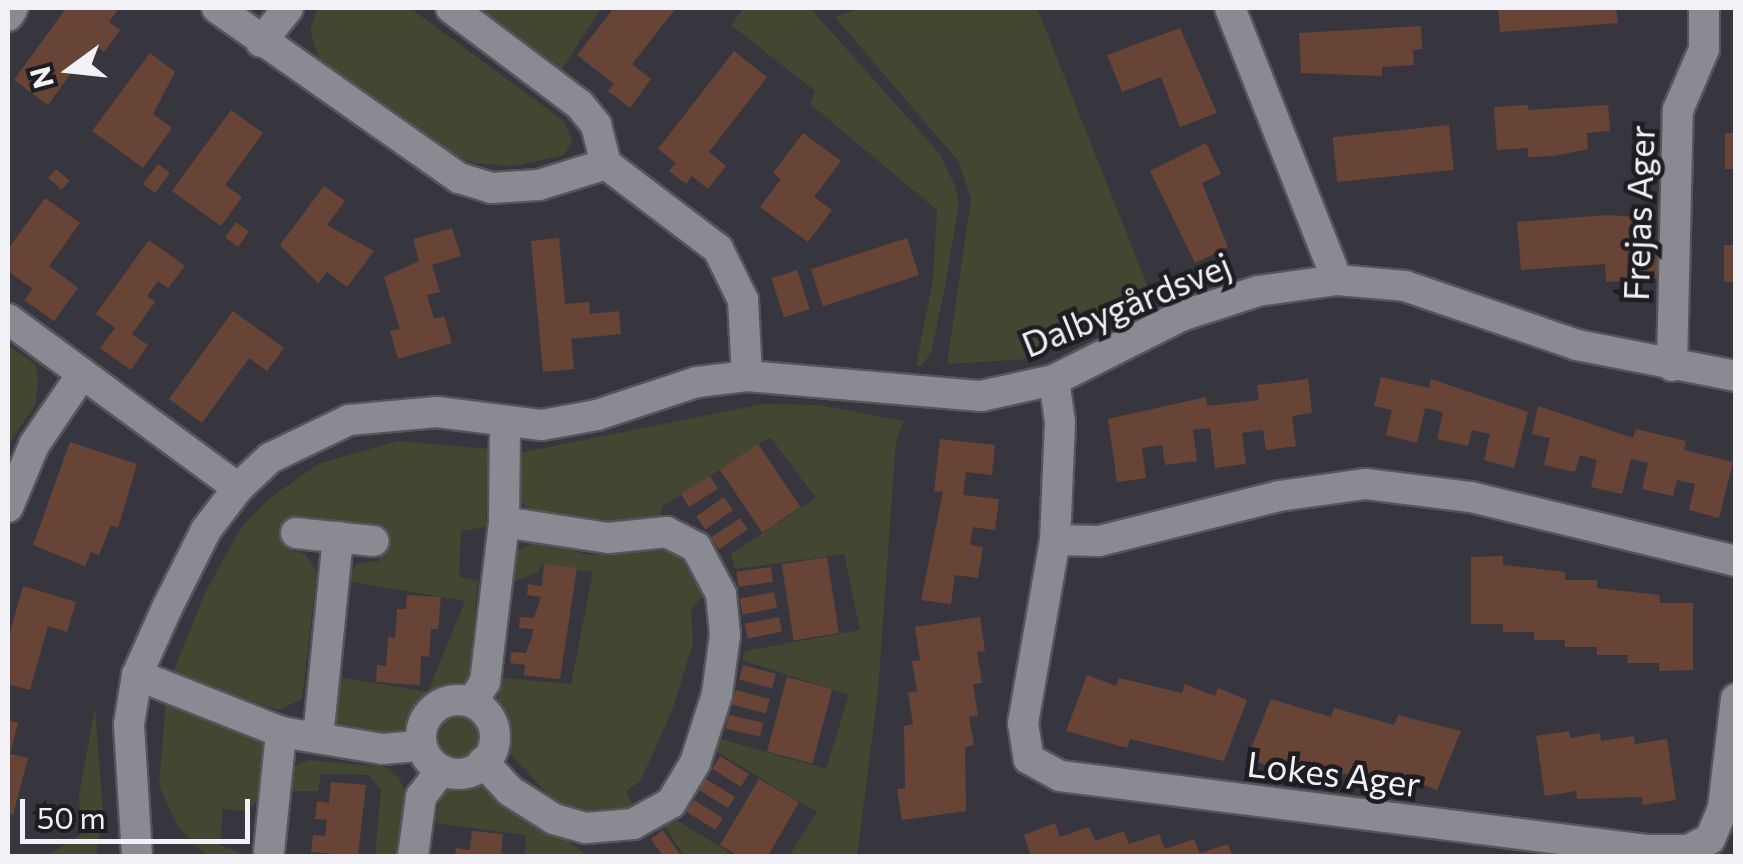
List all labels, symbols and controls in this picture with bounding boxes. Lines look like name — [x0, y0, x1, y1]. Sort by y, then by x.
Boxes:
north arrow — [20, 20, 120, 120]
text: N — [22, 63, 60, 92]
street label: Frejas Ager — [1614, 124, 1662, 302]
street label: Dalbygårdsvej — [1015, 243, 1237, 365]
street label: Lokes Ager — [1245, 742, 1423, 804]
scale bar — [25, 779, 255, 841]
text: 50 m — [37, 798, 106, 835]

